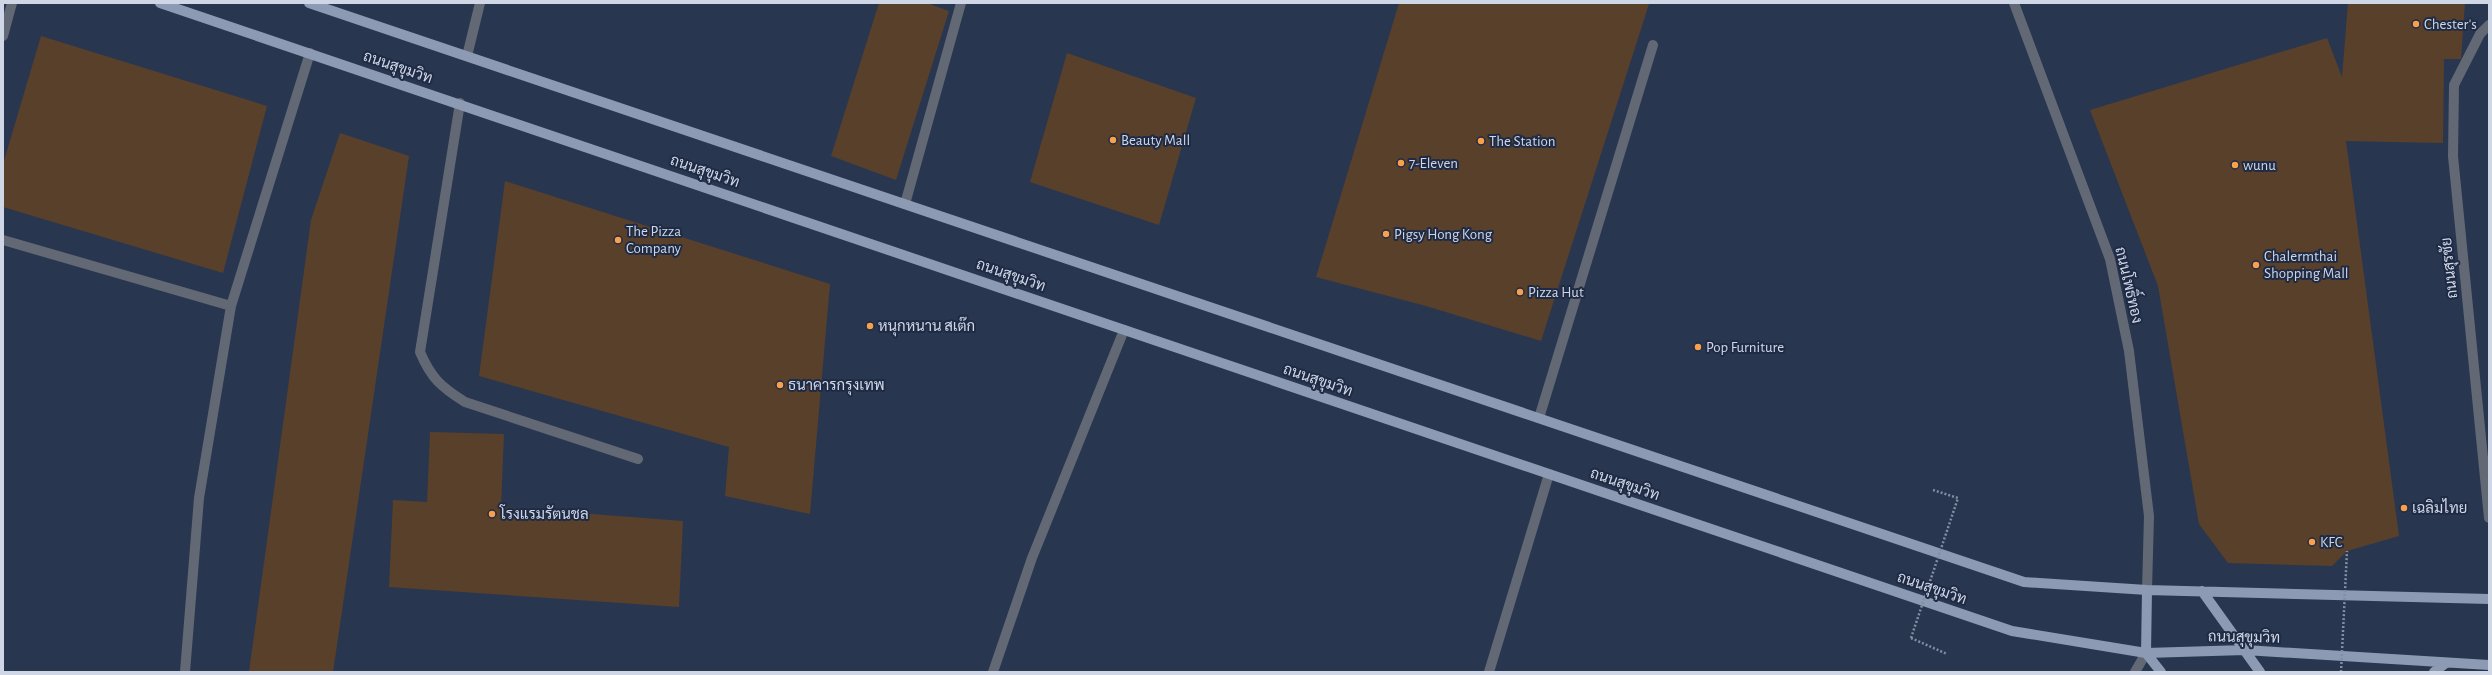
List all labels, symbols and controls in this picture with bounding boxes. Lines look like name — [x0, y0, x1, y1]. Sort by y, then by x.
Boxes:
place label: Chester's — [2424, 17, 2477, 32]
marker: Chester's — [2411, 19, 2421, 29]
street label: ถนนสุขุมวิท — [360, 47, 435, 89]
place label: Beauty Mall — [1121, 133, 1190, 148]
place label: The Station — [1489, 134, 1556, 149]
marker: Beauty Mall — [1108, 135, 1118, 145]
marker: The Station — [1476, 136, 1486, 146]
street label: ถนนสุขุมวิท — [667, 151, 742, 193]
place label: 7-Eleven — [1409, 156, 1458, 171]
marker: 7-Eleven — [1396, 158, 1406, 168]
place label: wunu — [2243, 158, 2276, 173]
marker: wunu — [2230, 160, 2240, 170]
place label: The Pizza Company — [626, 224, 682, 256]
place label: Pigsy Hong Kong — [1394, 227, 1493, 242]
marker: Pigsy Hong Kong — [1381, 229, 1391, 239]
marker: The Pizza Company — [613, 235, 623, 245]
street label: ถนนสุรชัย — [2437, 236, 2463, 300]
street label: ถนนโพธิ์ทอง — [2112, 244, 2153, 325]
place label: Chalermthai Shopping Mall — [2264, 249, 2349, 281]
street label: ถนนสุขุมวิท — [973, 255, 1048, 297]
marker: Chalermthai Shopping Mall — [2251, 260, 2261, 270]
place label: Pizza Hut — [1528, 285, 1584, 300]
marker: Pizza Hut — [1515, 287, 1525, 297]
place label: หนุกหนาน สเต๊ก — [878, 316, 975, 337]
marker: หนุกหนาน สเต๊ก — [865, 321, 875, 331]
place label: Pop Furniture — [1706, 340, 1784, 355]
marker: Pop Furniture — [1693, 342, 1703, 352]
street label: ถนนสุขุมวิท — [1280, 360, 1355, 402]
place label: ธนาคารกรุงเทพ — [788, 378, 885, 396]
marker: ธนาคารกรุงเทพ — [775, 380, 785, 390]
street label: ถนนสุขุมวิท — [1587, 464, 1662, 506]
place label: เฉลิมไทย — [2412, 498, 2467, 516]
marker: เฉลิมไทย — [2399, 503, 2409, 513]
place label: โรงแรมรัตนชล — [499, 504, 589, 522]
marker: โรงแรมรัตนชล — [487, 509, 497, 519]
place label: KFC — [2320, 535, 2343, 550]
marker: KFC — [2307, 537, 2317, 547]
street label: ถนนสุขุมวิท — [1894, 568, 1969, 610]
street label: ถนนสุขุมวิท — [2208, 627, 2280, 649]

